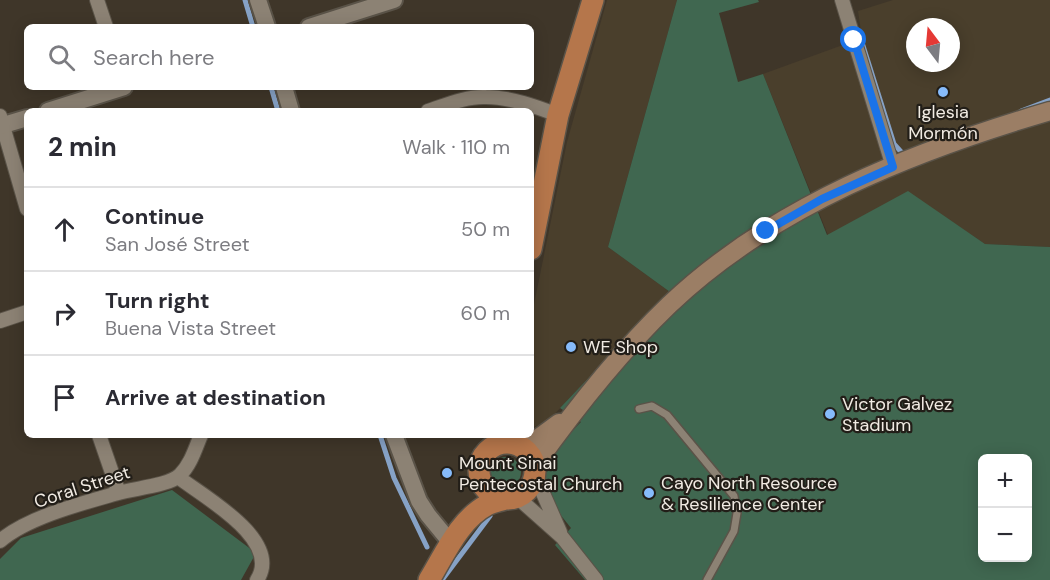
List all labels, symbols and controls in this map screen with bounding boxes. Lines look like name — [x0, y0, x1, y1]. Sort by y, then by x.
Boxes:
north arrow — [906, 18, 960, 72]
search box — [24, 24, 534, 90]
route start — [840, 26, 866, 52]
icon: search — [45, 41, 78, 74]
text: Search here — [93, 43, 214, 72]
marker: Iglesia Mormón — [936, 85, 950, 99]
place label: Iglesia Mormón — [908, 100, 978, 145]
text: 2 min — [48, 130, 117, 164]
text: Walk · 110 m — [402, 134, 510, 160]
text: Continue — [105, 202, 204, 231]
icon: ahead — [48, 213, 81, 246]
text: 50 m — [461, 216, 510, 242]
route end — [752, 217, 778, 243]
text: San José Street — [105, 231, 250, 257]
text: Turn right — [105, 286, 210, 315]
icon: right — [48, 297, 81, 330]
text: 60 m — [461, 300, 510, 326]
text: Buena Vista Street — [105, 315, 276, 341]
place label: WE Shop — [583, 335, 658, 359]
marker: WE Shop — [564, 340, 578, 354]
icon: arrive — [48, 381, 81, 414]
text: Arrive at destination — [105, 383, 326, 412]
place label: Victor Galvez Stadium — [842, 392, 952, 437]
marker: Victor Galvez Stadium — [823, 407, 837, 421]
place label: Mount Sinai Pentecostal Church — [459, 451, 622, 496]
map controls — [978, 454, 1032, 562]
button: + — [978, 454, 1032, 508]
street label: Coral Street — [31, 460, 133, 514]
marker: Mount Sinai Pentecostal Church — [440, 466, 454, 480]
place label: Cayo North Resource & Resilience Center — [661, 471, 837, 516]
marker: Cayo North Resource & Resilience Center — [642, 486, 656, 500]
button: − — [978, 508, 1032, 562]

